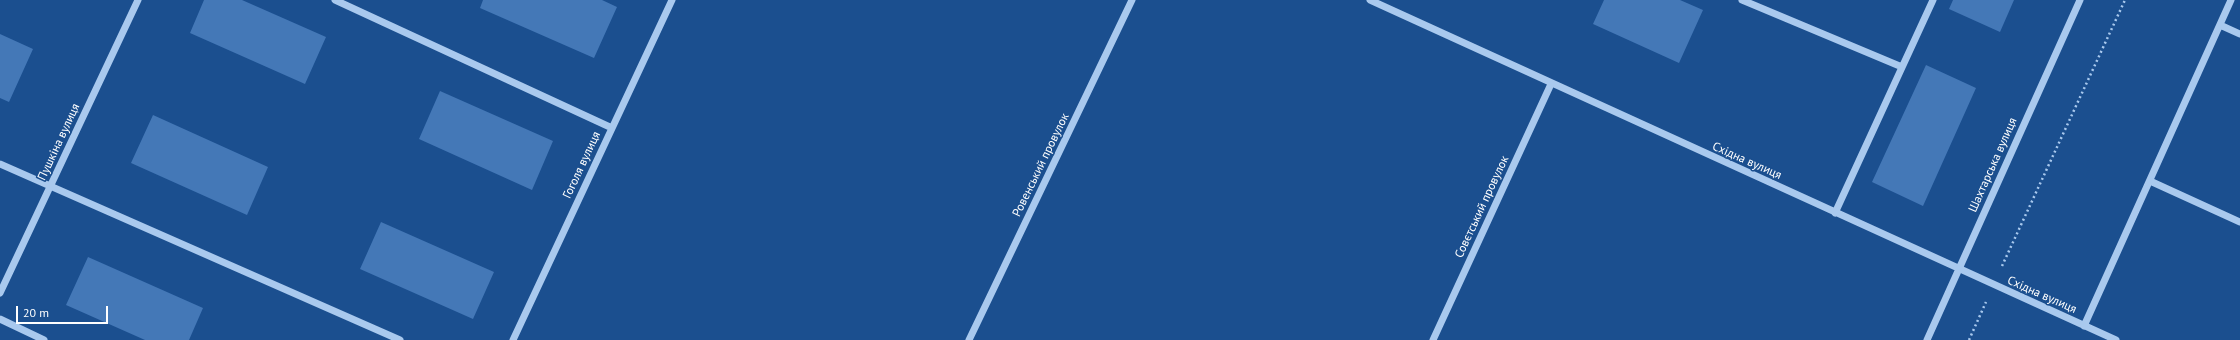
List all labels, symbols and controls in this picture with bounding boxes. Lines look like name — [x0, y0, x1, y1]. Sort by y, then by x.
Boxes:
street label: Пушкіна вулиця — [35, 101, 83, 183]
street label: Ровенський провулок — [1010, 111, 1072, 219]
street label: Шахтарська вулиця — [1966, 115, 2020, 215]
street label: Гоголя вулиця — [560, 129, 604, 201]
street label: Східна вулиця — [1710, 139, 1784, 183]
street label: Совєтський провулок — [1452, 154, 1512, 260]
street label: Східна вулиця — [2005, 273, 2079, 317]
scale bar — [18, 298, 110, 324]
text: 20 m — [23, 305, 49, 320]

